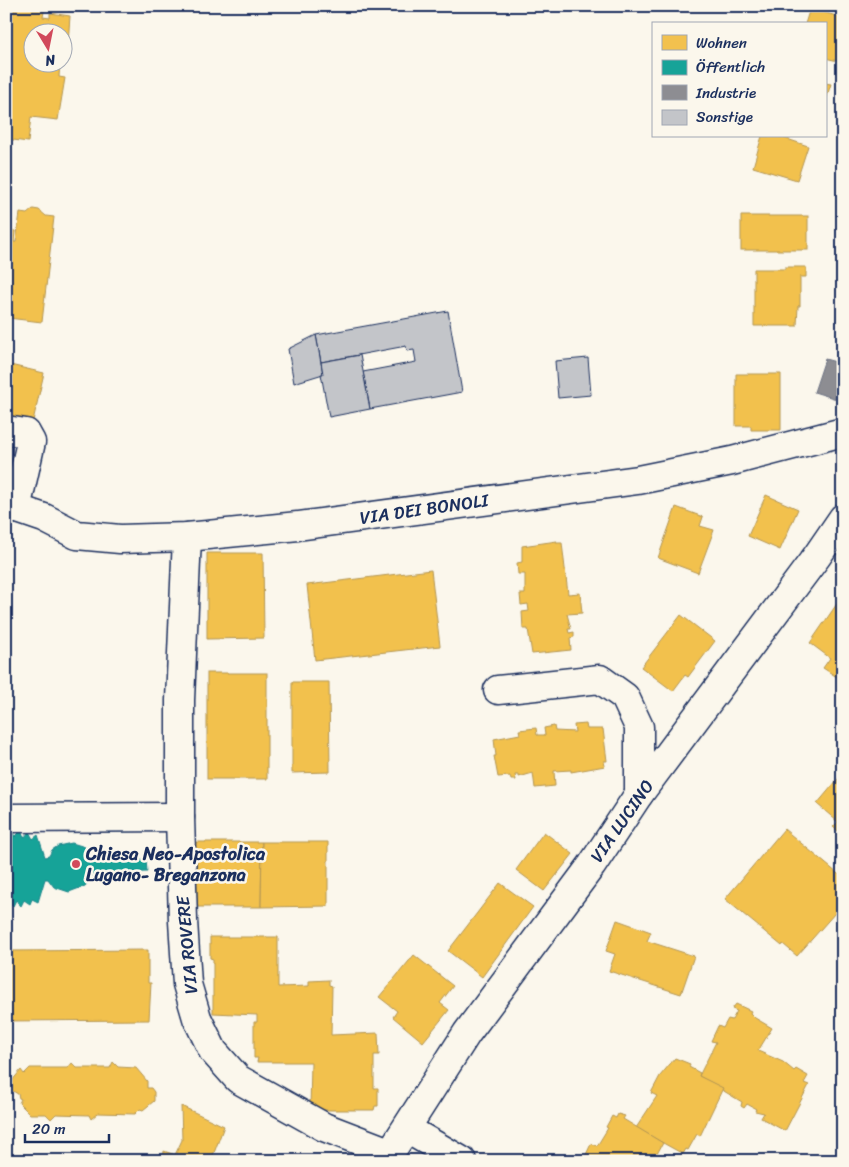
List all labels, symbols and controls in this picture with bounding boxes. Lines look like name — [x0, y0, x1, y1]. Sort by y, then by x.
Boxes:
north arrow — [22, 22, 72, 72]
legend — [652, 22, 826, 138]
text: Wohnen — [696, 30, 747, 56]
text: N — [43, 47, 58, 74]
text: Öffentlich — [696, 54, 765, 80]
text: Industrie — [695, 80, 756, 106]
text: Sonstige — [696, 104, 753, 130]
street label: VIA DEI BONOLI — [358, 484, 492, 534]
street label: VIA LUCINO — [581, 773, 663, 869]
place label: Chiesa Neo-Apostolica Lugano- Breganzona — [85, 838, 266, 891]
marker: Chiesa Neo-Apostolica Lugano- Breganzona — [70, 858, 82, 870]
street label: VIA ROVERE — [167, 894, 207, 995]
scale bar — [25, 1112, 109, 1144]
text: 20 m — [32, 1116, 66, 1142]

